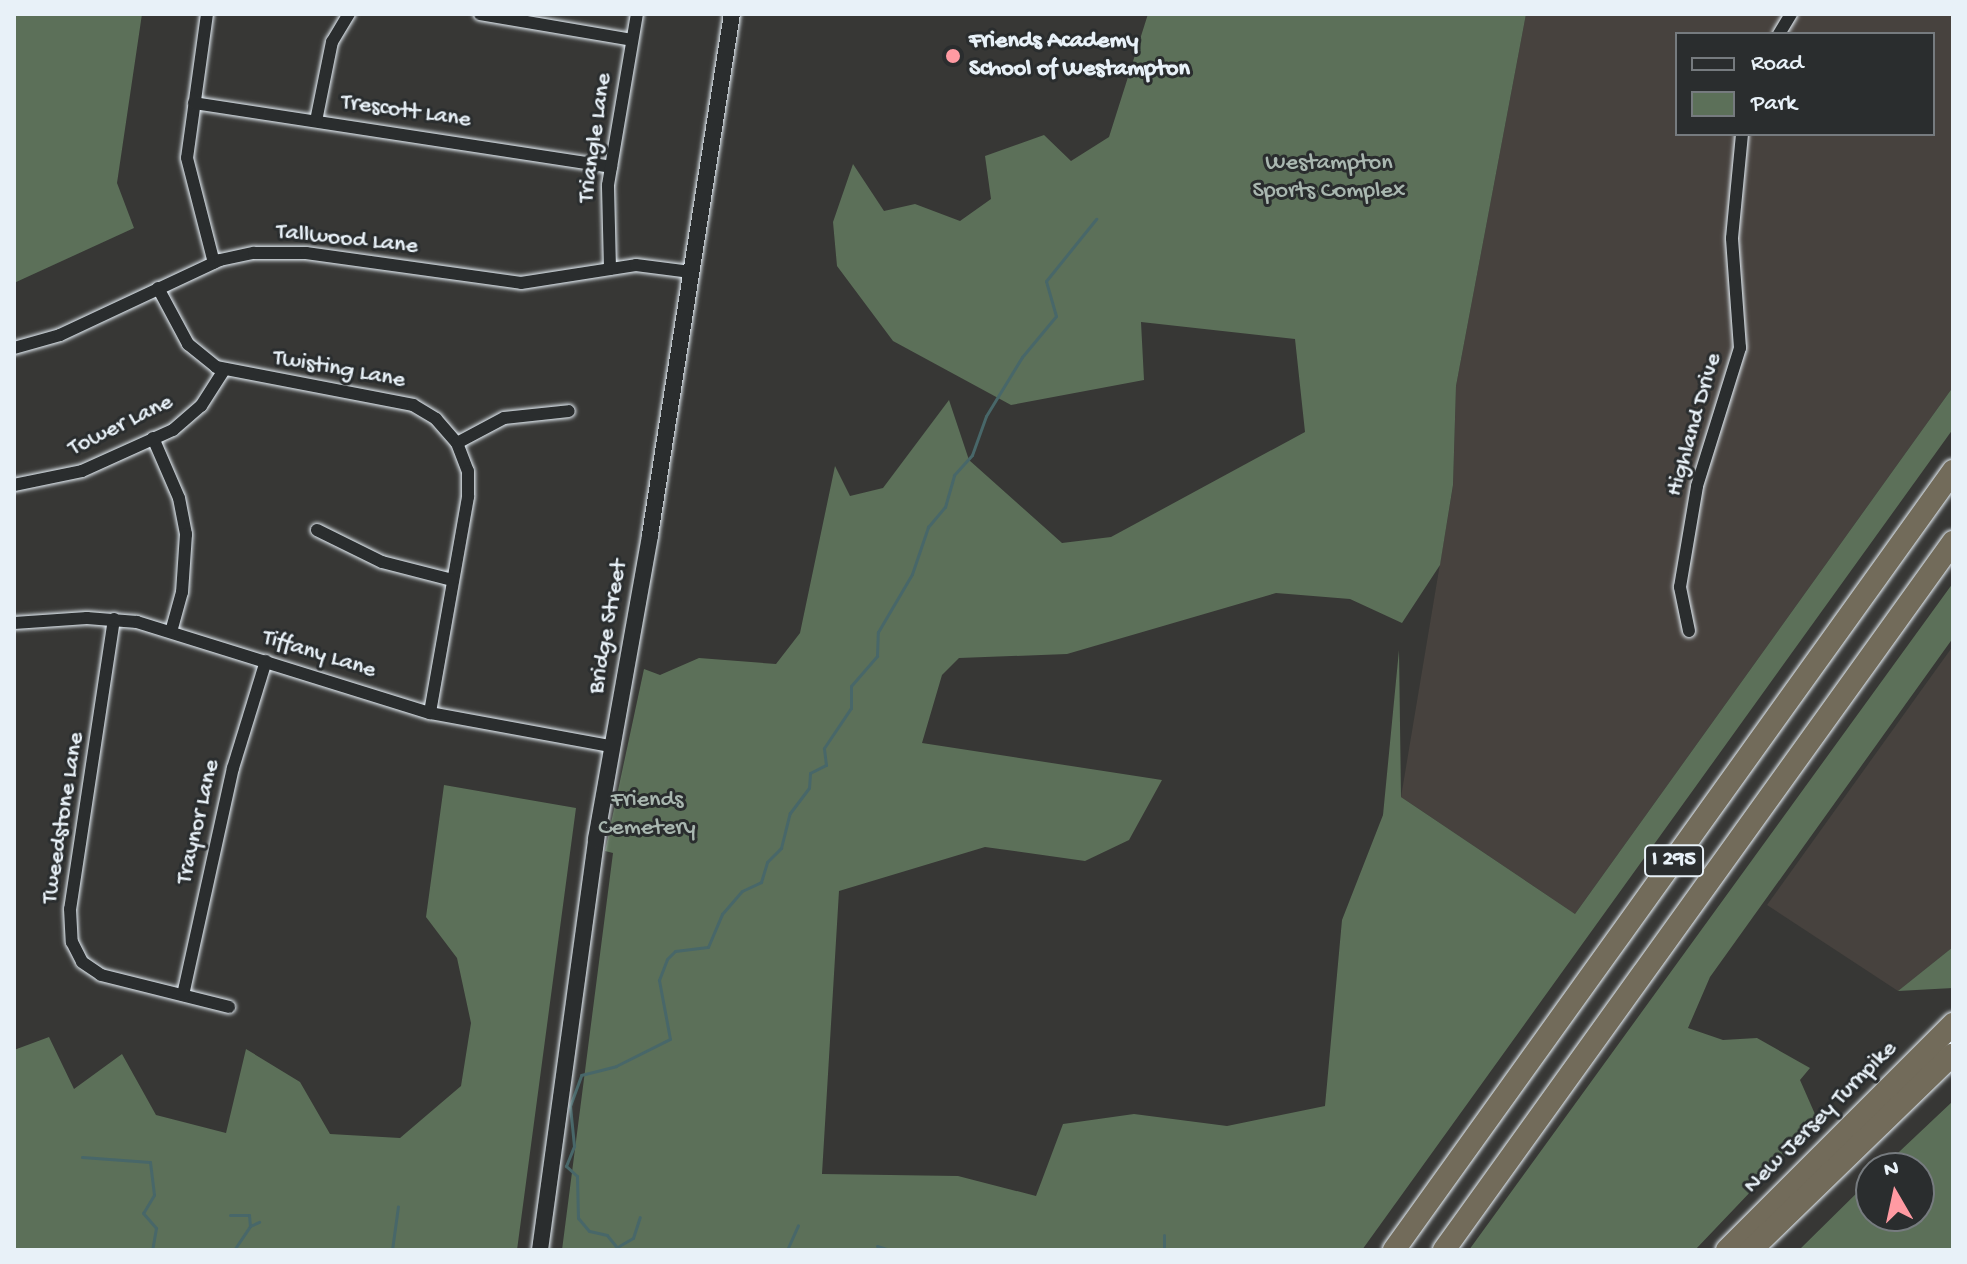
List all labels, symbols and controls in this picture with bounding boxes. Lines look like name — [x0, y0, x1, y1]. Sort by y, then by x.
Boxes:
place label: Friends Academy School of Westampton — [969, 28, 1190, 84]
legend — [1675, 32, 1935, 136]
marker: Friends Academy School of Westampton — [944, 47, 962, 65]
text: Road — [1751, 50, 1803, 79]
street label: Triangle Lane — [573, 71, 619, 205]
street label: Trescott Lane — [339, 89, 473, 135]
text: Park — [1751, 90, 1797, 119]
park label: Westampton Sports Complex — [1253, 150, 1405, 206]
street label: Tallwood Lane — [275, 218, 419, 262]
street label: Twisting Lane — [271, 344, 407, 396]
street label: Highland Drive — [1661, 350, 1729, 500]
street label: Tower Lane — [64, 388, 178, 464]
street label: Bridge Street — [583, 558, 635, 696]
street label: Tiffany Lane — [259, 624, 379, 686]
street label: Tweedstone Lane — [36, 730, 92, 906]
street label: Traynor Lane — [171, 757, 227, 887]
park label: Friends Cemetery — [598, 787, 696, 843]
road number: I 295 — [1644, 843, 1704, 879]
street label: New Jersey Turnpike — [1738, 1035, 1904, 1201]
north arrow — [1855, 1152, 1935, 1232]

